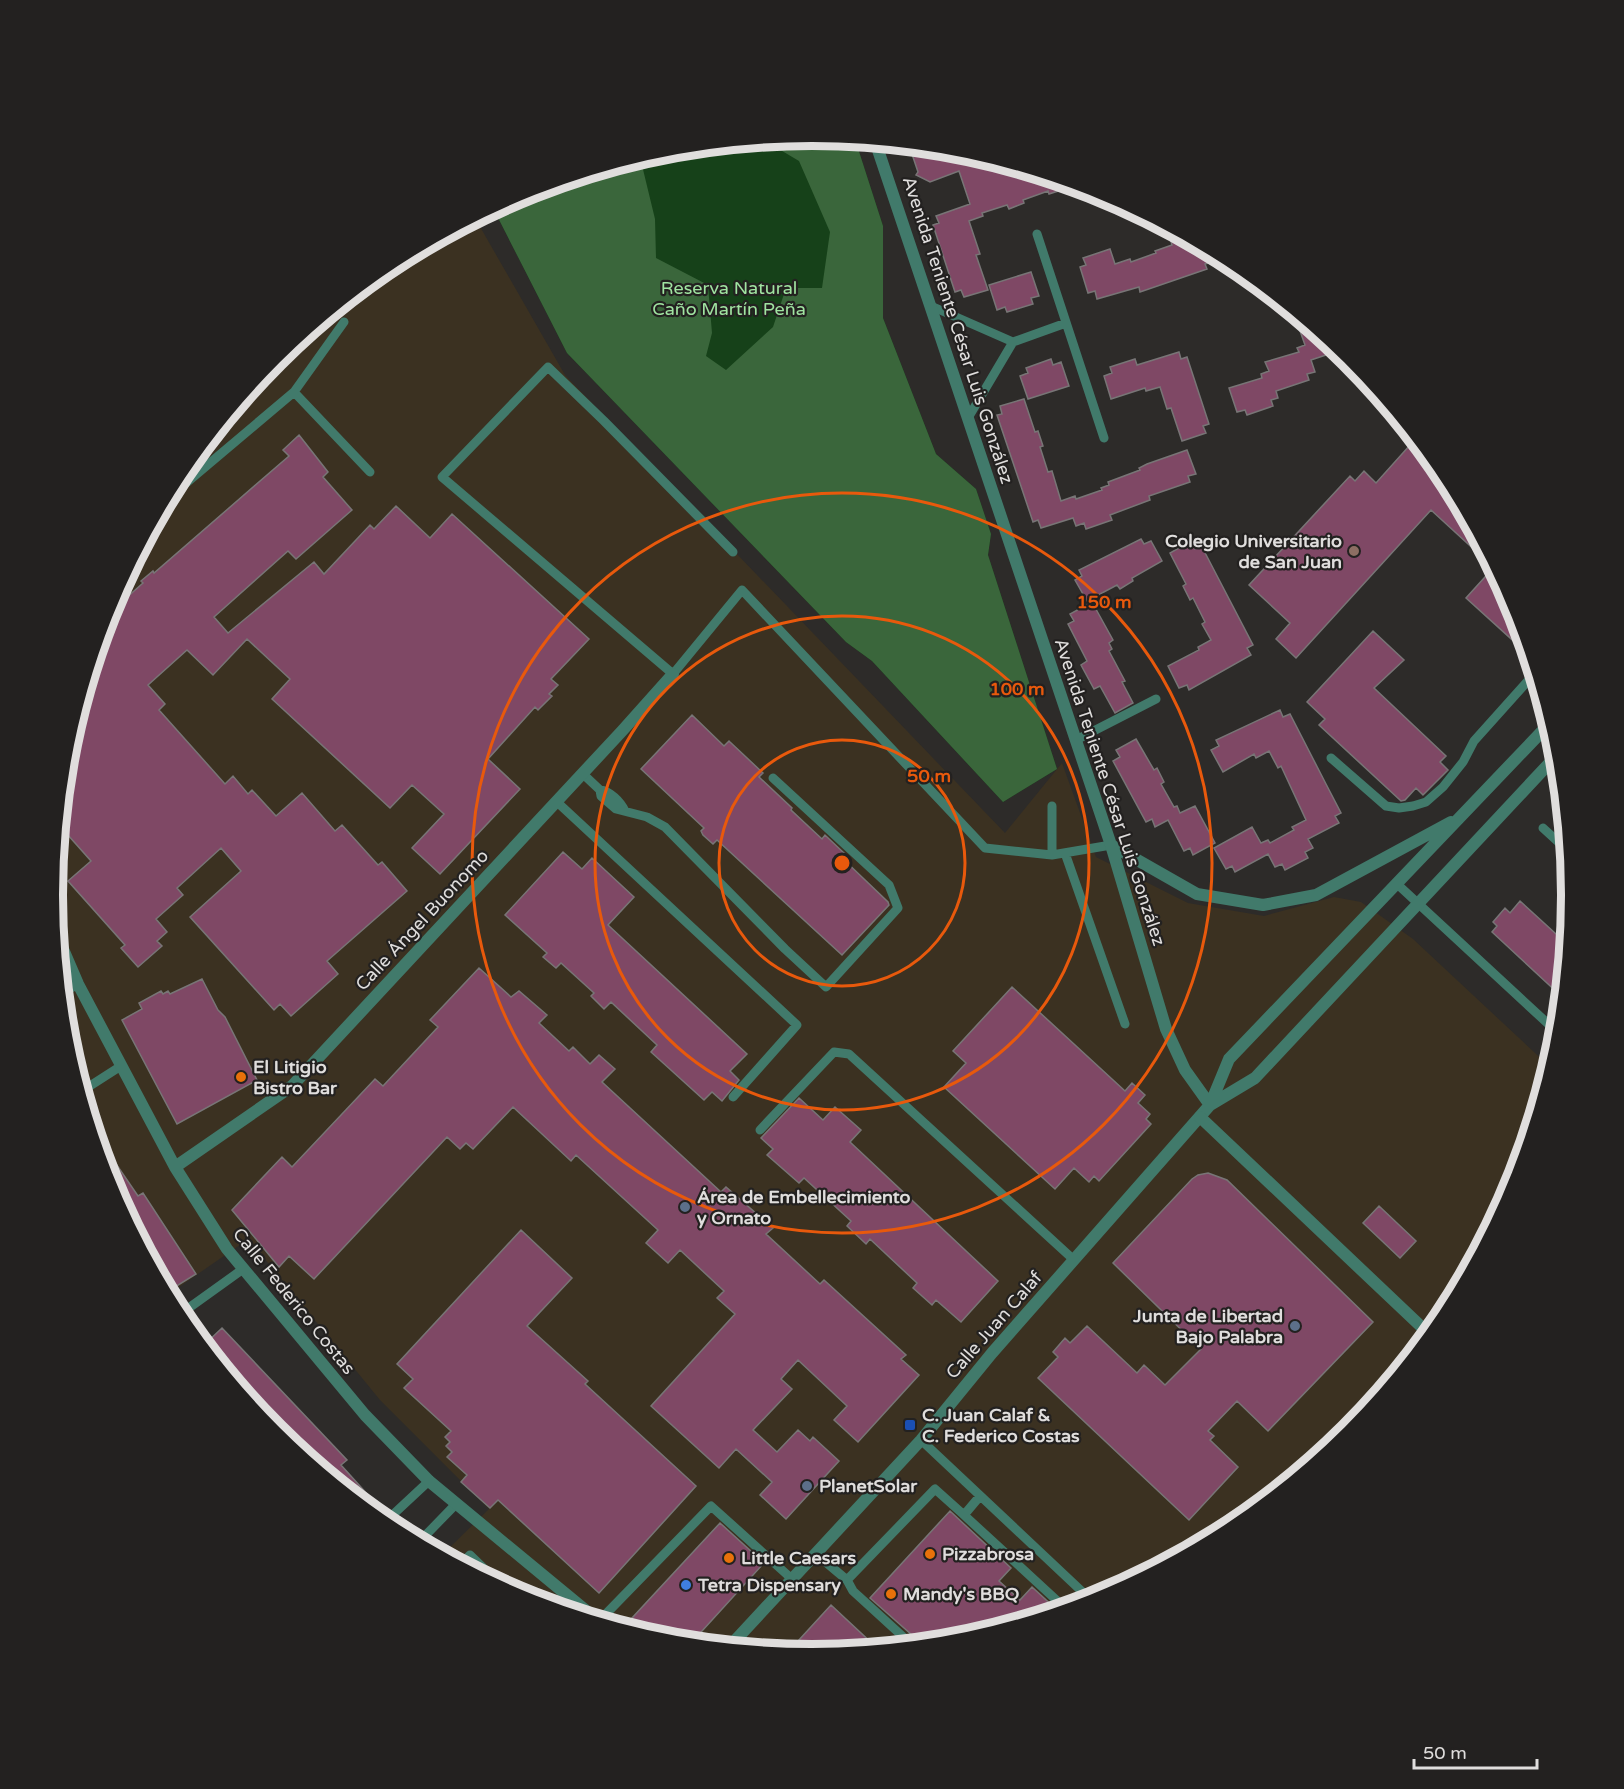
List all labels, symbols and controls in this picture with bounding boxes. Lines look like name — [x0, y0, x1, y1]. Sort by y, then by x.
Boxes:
street label: Avenida Teniente César Luis González — [898, 173, 1018, 487]
park label: Reserva Natural Caño Martín Peña — [652, 277, 806, 320]
place label: Colegio Universitario de San Juan — [1165, 530, 1342, 573]
marker: Colegio Universitario de San Juan — [1347, 544, 1361, 558]
text: 150 m — [1076, 591, 1132, 613]
street label: Avenida Teniente César Luis González — [1050, 635, 1170, 949]
text: 100 m — [989, 678, 1045, 700]
text: 50 m — [907, 765, 951, 787]
street label: Calle Ángel Buonomo — [351, 845, 493, 995]
centre of rings — [832, 853, 852, 873]
place label: El Litigio Bistro Bar — [253, 1056, 338, 1099]
marker: El Litigio Bistro Bar — [234, 1070, 248, 1084]
place label: Área de Embellecimiento y Ornato — [697, 1186, 910, 1229]
marker: Área de Embellecimiento y Ornato — [678, 1200, 692, 1214]
street label: Calle Federico Costas — [228, 1223, 360, 1379]
street label: Calle Juan Calaf — [941, 1267, 1047, 1383]
place label: Junta de Libertad Bajo Palabra — [1132, 1305, 1283, 1348]
marker: Junta de Libertad Bajo Palabra — [1288, 1319, 1302, 1333]
place label: C. Juan Calaf & C. Federico Costas — [922, 1404, 1080, 1447]
marker: C. Juan Calaf & C. Federico Costas — [903, 1418, 917, 1432]
place label: PlanetSolar — [819, 1475, 918, 1497]
marker: PlanetSolar — [800, 1479, 814, 1493]
place label: Pizzabrosa — [942, 1543, 1034, 1565]
place label: Little Caesars — [741, 1547, 856, 1569]
marker: Pizzabrosa — [923, 1547, 937, 1561]
marker: Little Caesars — [722, 1551, 736, 1565]
place label: Tetra Dispensary — [697, 1574, 841, 1596]
marker: Tetra Dispensary — [679, 1578, 693, 1592]
place label: Mandy's BBQ — [903, 1583, 1019, 1605]
marker: Mandy's BBQ — [884, 1587, 898, 1601]
scale bar — [1414, 1732, 1537, 1770]
text: 50 m — [1423, 1742, 1467, 1764]

